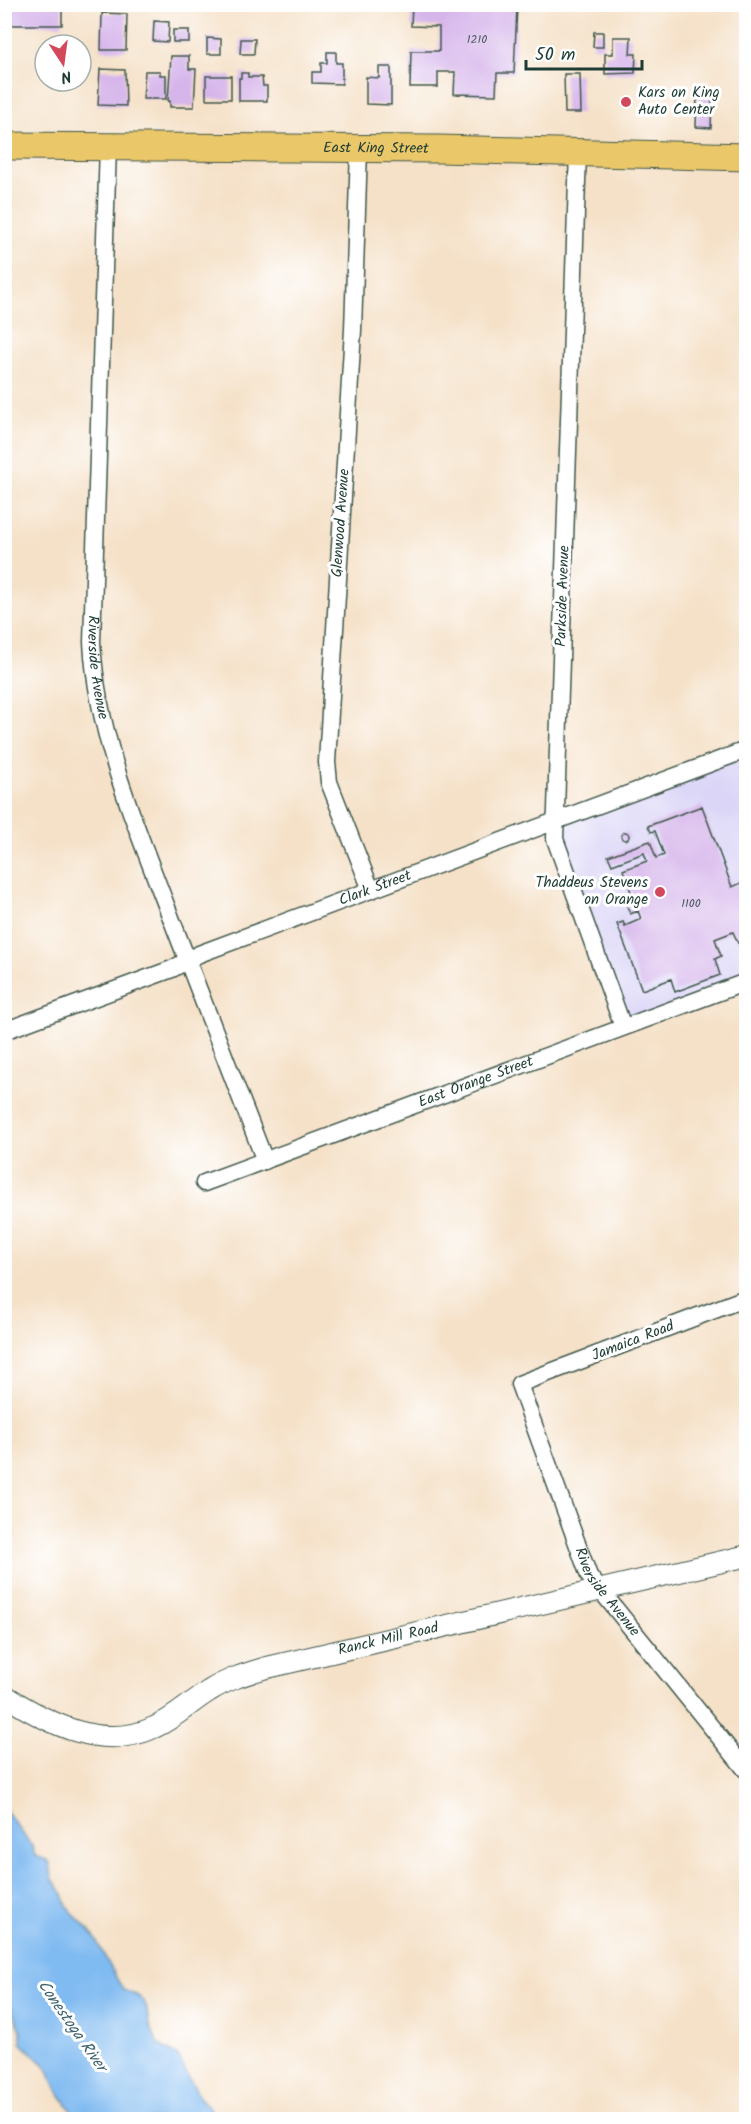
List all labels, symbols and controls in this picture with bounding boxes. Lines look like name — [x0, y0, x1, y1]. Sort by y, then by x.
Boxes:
house number: 1210 — [467, 30, 487, 49]
north arrow — [33, 33, 93, 93]
scale bar — [526, 33, 642, 71]
text: 50 m — [535, 41, 575, 70]
text: N — [58, 63, 74, 89]
place label: Kars on King Auto Center — [638, 81, 720, 122]
marker: Kars on King Auto Center — [619, 95, 633, 109]
street label: East King Street — [323, 136, 429, 161]
street label: Glenwood Avenue — [325, 468, 357, 578]
street label: Parkside Avenue — [549, 545, 577, 647]
street label: Riverside Avenue — [80, 615, 115, 722]
street label: Clark Street — [335, 864, 415, 913]
place label: Thaddeus Stevens on Orange — [536, 871, 649, 912]
marker: Thaddeus Stevens on Orange — [653, 885, 667, 899]
house number: 1100 — [681, 894, 701, 913]
street label: East Orange Street — [415, 1050, 537, 1115]
street label: Jamaica Road — [588, 1314, 678, 1368]
street label: Riverside Avenue — [568, 1544, 646, 1642]
street label: Ranck Mill Road — [336, 1616, 441, 1663]
water label: Conestoga River — [31, 1975, 115, 2080]

